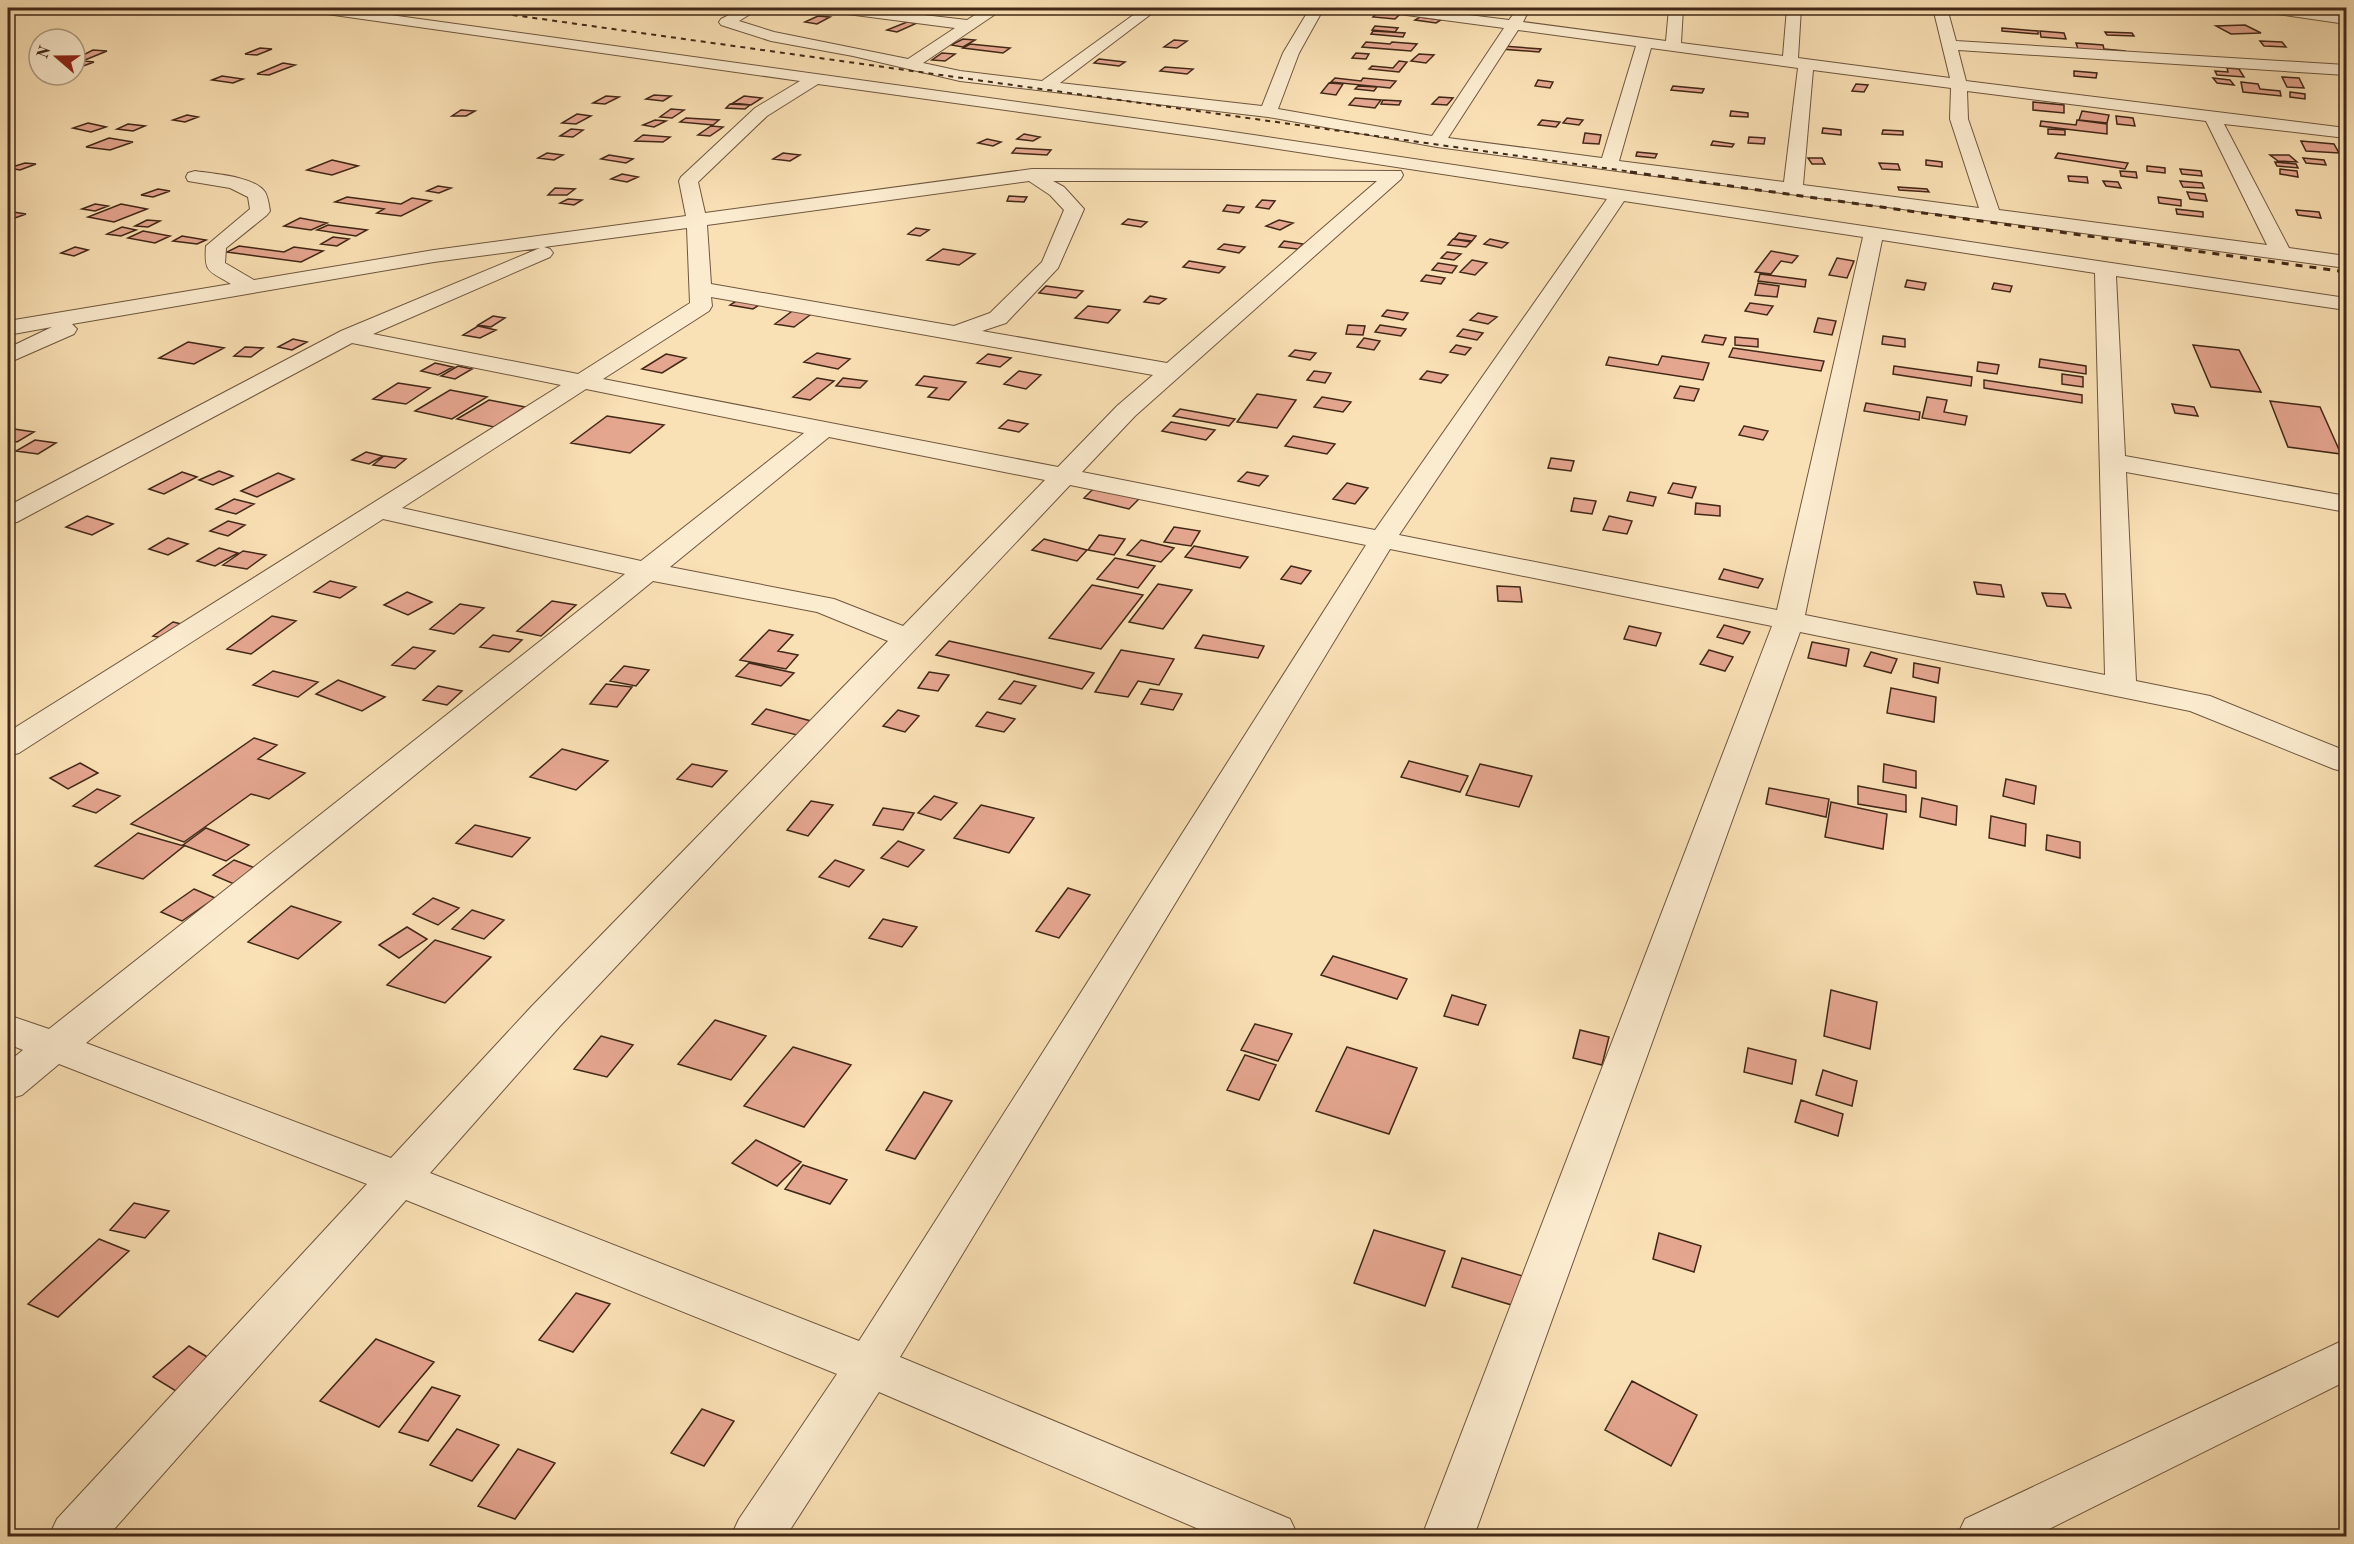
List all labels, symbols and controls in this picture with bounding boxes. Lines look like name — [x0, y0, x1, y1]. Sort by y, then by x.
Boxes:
north arrow — [27, 27, 87, 87]
text: N — [35, 43, 55, 61]

